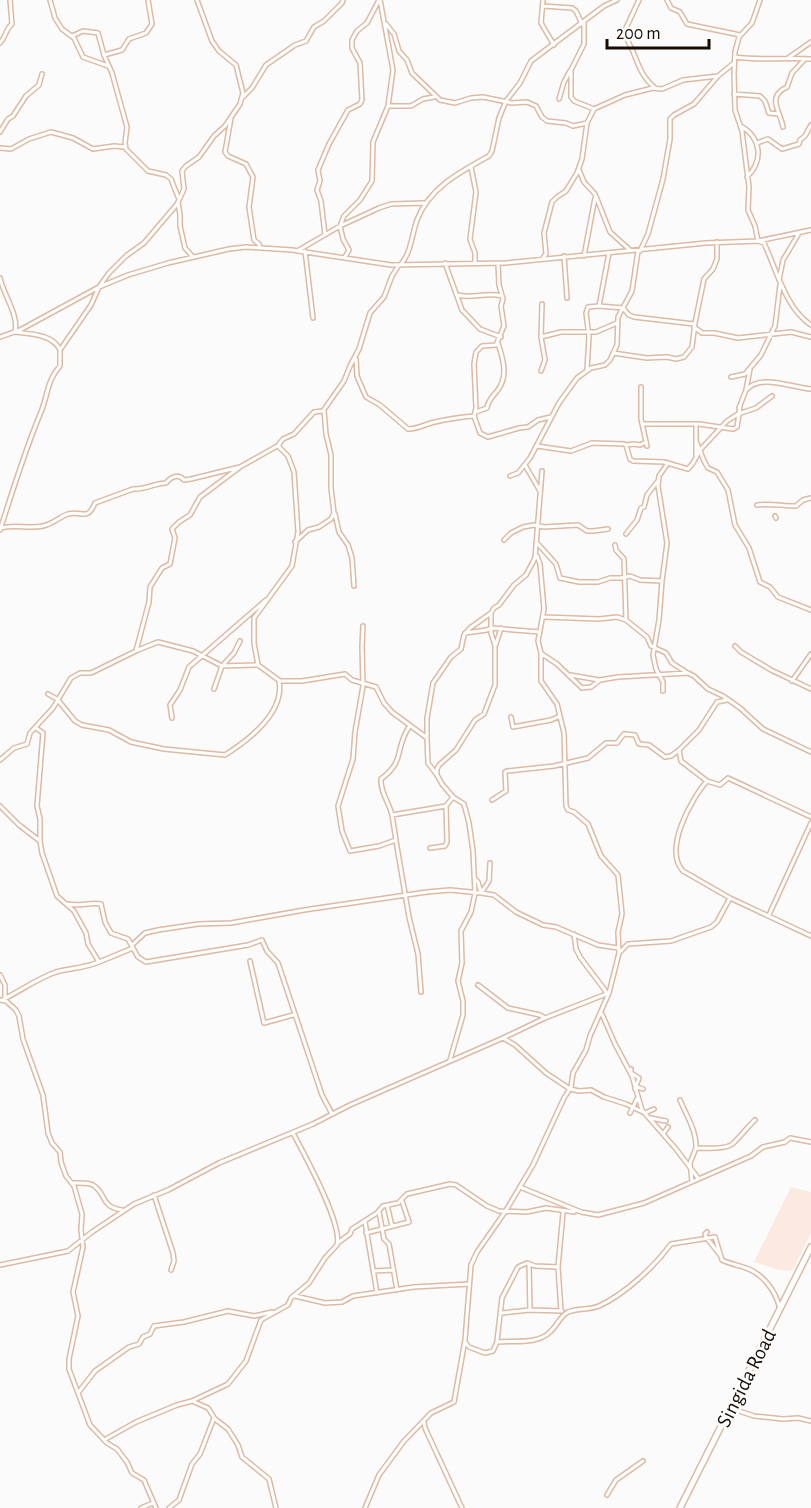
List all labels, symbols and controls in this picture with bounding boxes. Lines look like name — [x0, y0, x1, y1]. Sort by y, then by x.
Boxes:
scale bar — [607, 12, 709, 50]
text: 200 m — [616, 25, 661, 43]
street label: Singida Road — [713, 1326, 780, 1431]

